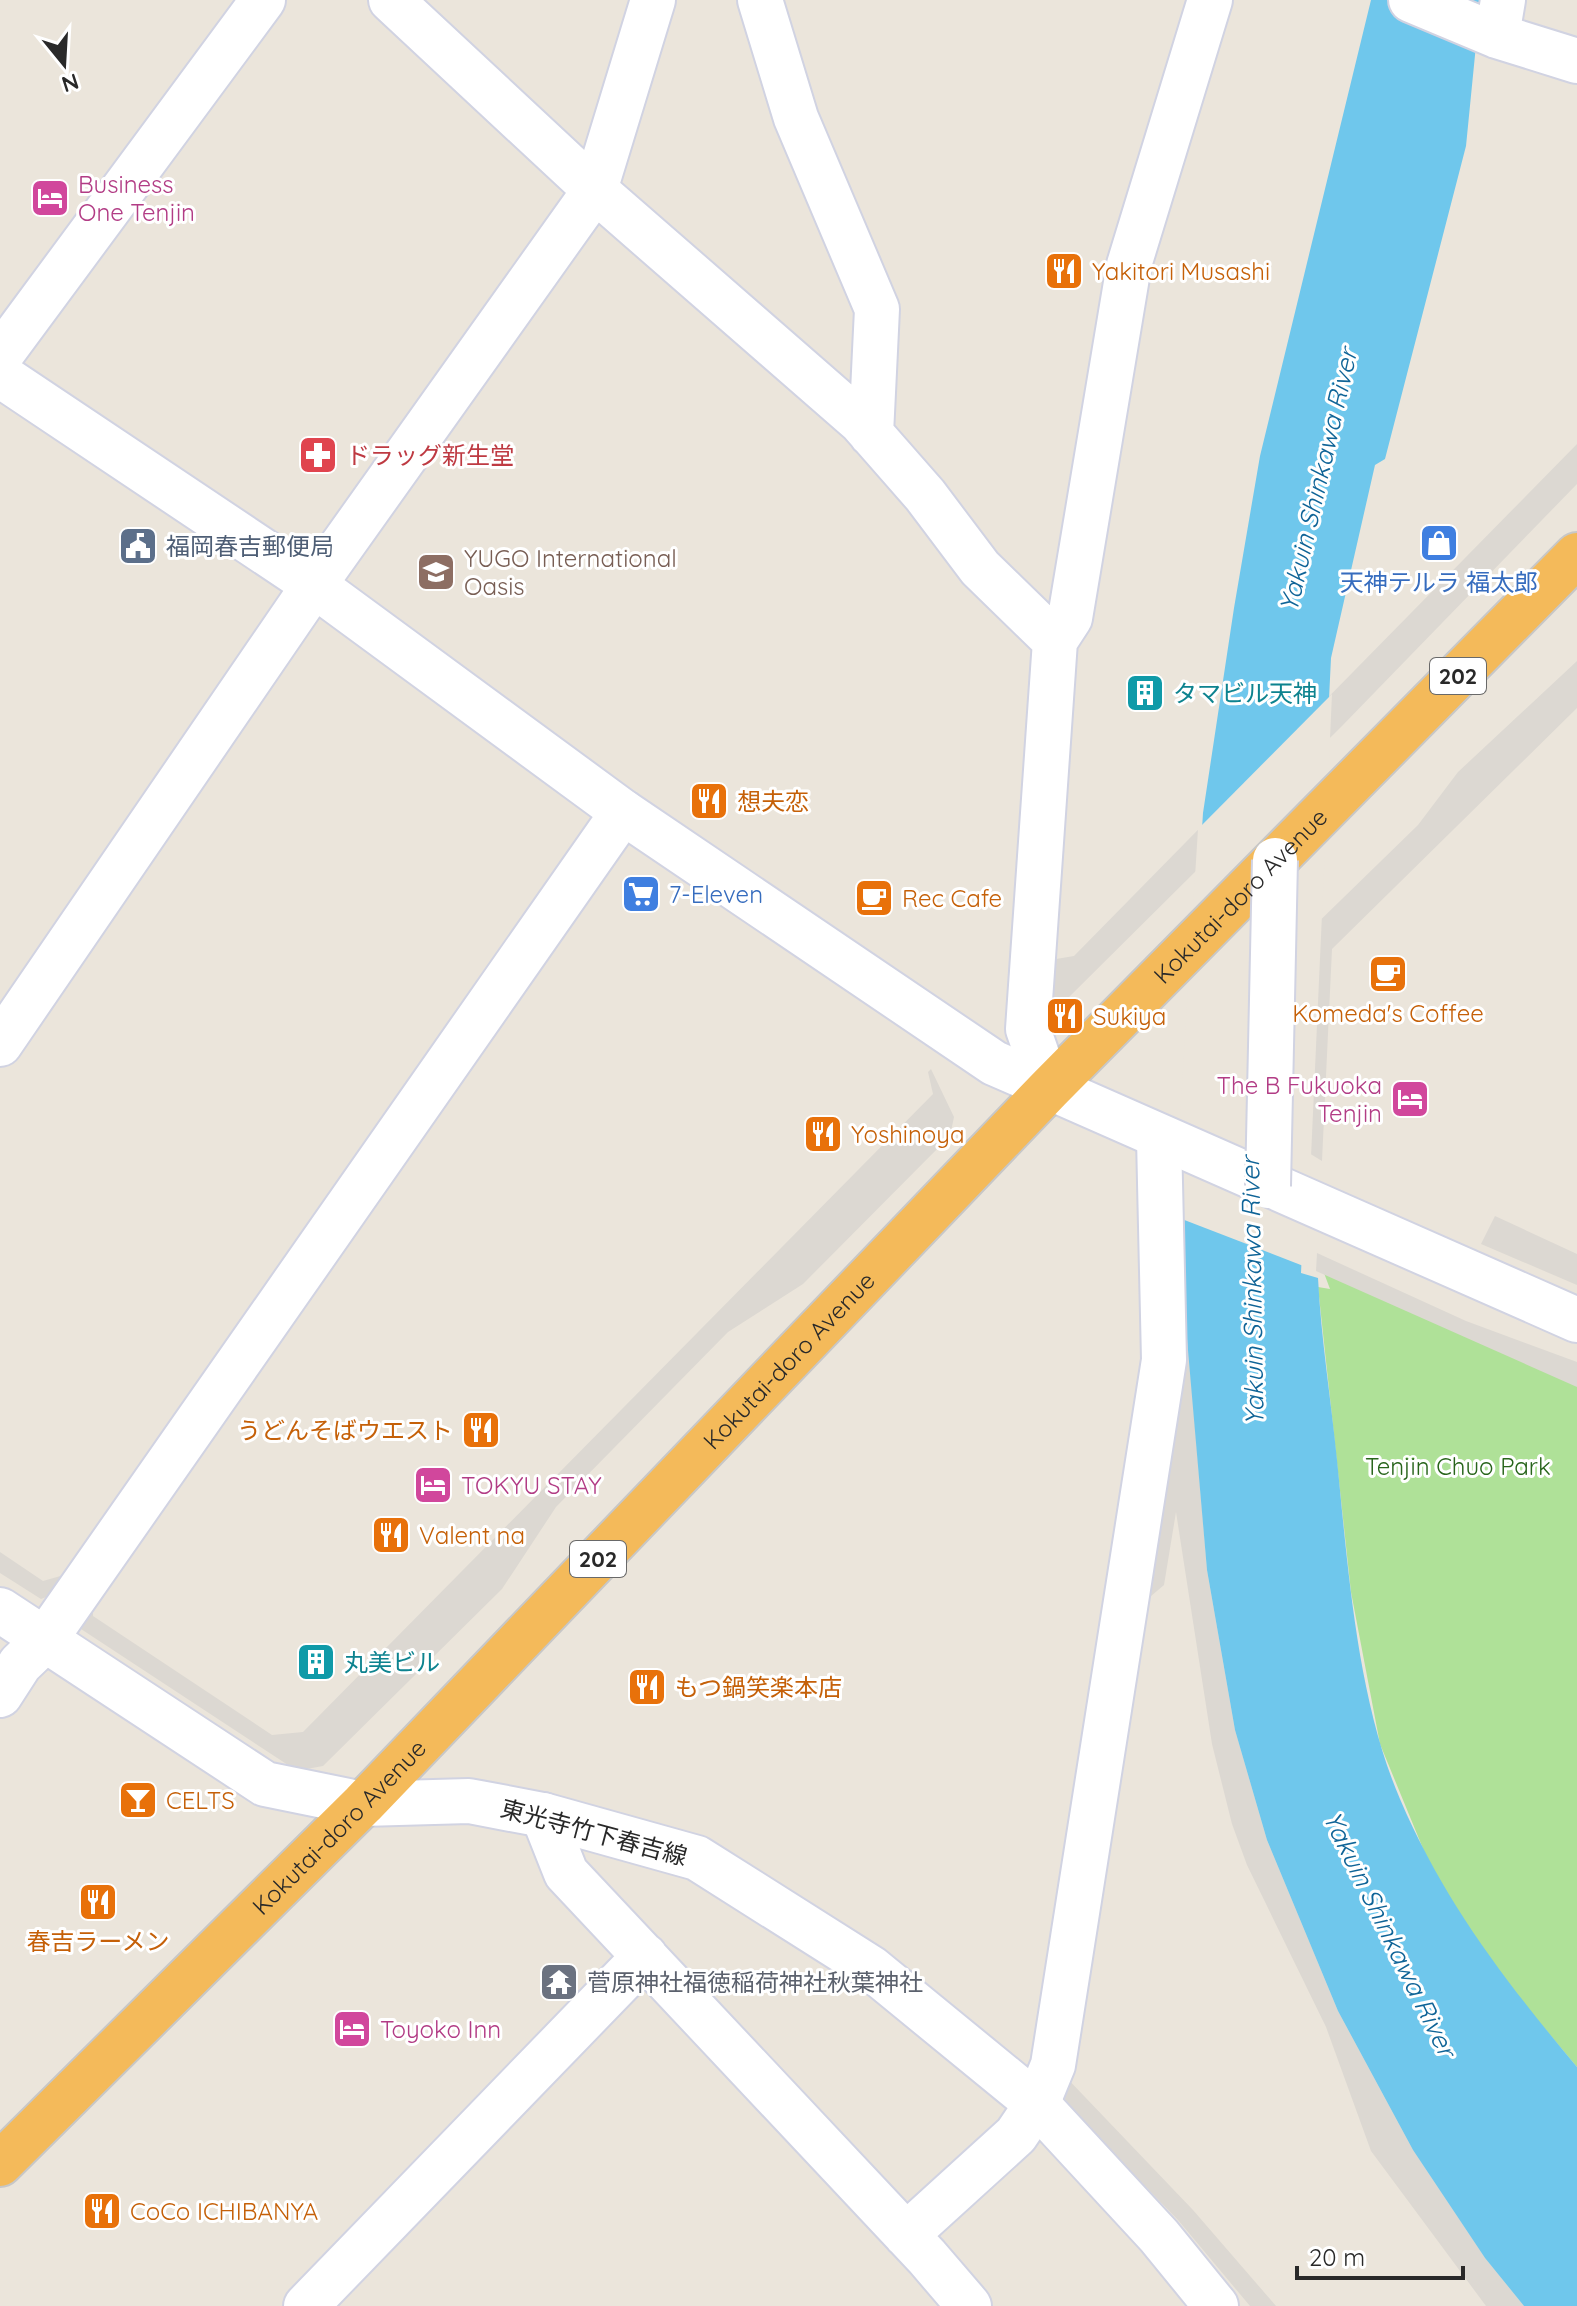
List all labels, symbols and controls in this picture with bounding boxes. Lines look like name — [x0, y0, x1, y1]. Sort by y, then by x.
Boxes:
north arrow — [24, 24, 104, 104]
text: N — [58, 67, 82, 99]
place label: Business One Tenjin — [78, 169, 195, 227]
hotel icon: Business One Tenjin — [29, 177, 71, 219]
restaurant icon: Yakitori Musashi — [1043, 250, 1085, 292]
place label: Yakitori Musashi — [1092, 256, 1270, 286]
water label: Yakuin Shinkawa River — [1272, 342, 1365, 615]
pharmacy icon: ドラッグ新生堂 — [297, 434, 339, 476]
place label: ドラッグ新生堂 — [346, 440, 514, 470]
shop icon: 天神テルラ 福太郎 — [1418, 522, 1460, 564]
public building icon: 福岡春吉郵便局 — [117, 525, 159, 567]
place label: 福岡春吉郵便局 — [166, 531, 334, 561]
place label: YUGO International Oasis — [464, 543, 677, 601]
school or university icon: YUGO International Oasis — [415, 551, 457, 593]
place label: 天神テルラ 福太郎 — [1340, 567, 1538, 597]
road number: 202 — [1430, 658, 1486, 694]
building icon: タマビル天神 — [1124, 672, 1166, 714]
place label: タマビル天神 — [1173, 678, 1317, 708]
restaurant icon: 想夫恋 — [688, 780, 730, 822]
place label: 想夫恋 — [737, 786, 809, 816]
street label: Kokutai-doro Avenue — [1147, 802, 1333, 990]
supermarket icon: 7-Eleven — [620, 873, 662, 915]
cafe icon: Rec Cafe — [853, 877, 895, 919]
place label: 7-Eleven — [669, 879, 763, 909]
place label: Rec Cafe — [902, 883, 1002, 913]
cafe icon: Komeda's Coffee — [1367, 953, 1409, 995]
restaurant icon: Sukiya — [1044, 995, 1086, 1037]
place label: Komeda's Coffee — [1292, 998, 1484, 1028]
place label: Sukiya — [1093, 1001, 1166, 1031]
place label: The B Fukuoka Tenjin — [1217, 1070, 1382, 1128]
hotel icon: The B Fukuoka Tenjin — [1389, 1078, 1431, 1120]
restaurant icon: Yoshinoya — [802, 1113, 844, 1155]
place label: Yoshinoya — [851, 1119, 965, 1149]
water label: Yakuin Shinkawa River — [1233, 1153, 1271, 1426]
street label: Kokutai-doro Avenue — [697, 1265, 881, 1455]
restaurant icon: うどんそばウエスト — [460, 1409, 502, 1451]
place label: うどんそばウエスト — [237, 1415, 453, 1445]
park label: Tenjin Chuo Park — [1365, 1451, 1551, 1481]
hotel icon: TOKYU STAY — [412, 1464, 454, 1506]
place label: TOKYU STAY — [461, 1470, 602, 1500]
restaurant icon: Valent na — [370, 1514, 412, 1556]
place label: Valent na — [419, 1520, 525, 1550]
road number: 202 — [570, 1541, 626, 1577]
building icon: 丸美ビル — [295, 1641, 337, 1683]
place label: 丸美ビル — [344, 1647, 440, 1677]
restaurant icon: もつ鍋笑楽本店 — [626, 1666, 668, 1708]
place label: もつ鍋笑楽本店 — [675, 1672, 842, 1702]
street label: Kokutai-doro Avenue — [246, 1733, 432, 1921]
bar icon: CELTS — [117, 1779, 159, 1821]
place label: CELTS — [166, 1785, 235, 1815]
street label: 東光寺竹下春吉線 — [497, 1793, 691, 1871]
water label: Yakuin Shinkawa River — [1316, 1806, 1465, 2065]
restaurant icon: 春吉ラーメン — [77, 1881, 119, 1923]
place label: 春吉ラーメン — [26, 1926, 170, 1956]
temple icon: 菅原神社福徳稲荷神社秋葉神社 — [538, 1961, 580, 2003]
place label: 菅原神社福徳稲荷神社秋葉神社 — [587, 1967, 923, 1997]
hotel icon: Toyoko Inn — [331, 2008, 373, 2050]
place label: Toyoko Inn — [380, 2014, 501, 2044]
restaurant icon: CoCo ICHIBANYA — [81, 2190, 123, 2232]
place label: CoCo ICHIBANYA — [130, 2196, 318, 2226]
scale bar — [1297, 2230, 1463, 2280]
text: 20 m — [1309, 2242, 1365, 2272]

